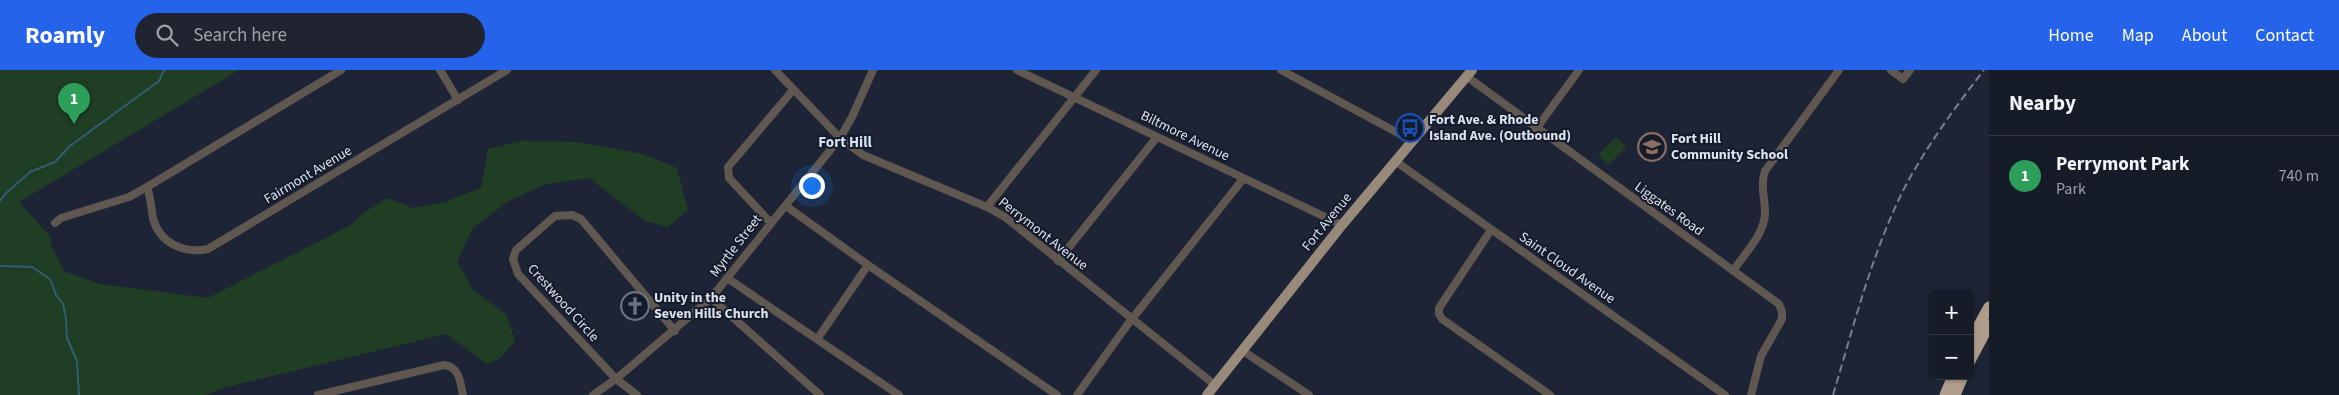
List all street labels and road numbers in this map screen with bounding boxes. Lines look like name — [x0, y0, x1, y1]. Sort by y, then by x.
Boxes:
street label: Biltmore Avenue — [1137, 106, 1233, 166]
street label: Fairmont Avenue — [260, 141, 356, 209]
street label: Liggates Road — [1630, 177, 1708, 241]
street label: Fort Avenue — [1297, 189, 1357, 255]
street label: Perrymont Avenue — [994, 193, 1092, 275]
street label: Myrtle Street — [705, 210, 767, 282]
street label: Saint Cloud Avenue — [1515, 227, 1619, 309]
street label: Crestwood Circle — [523, 260, 604, 346]

